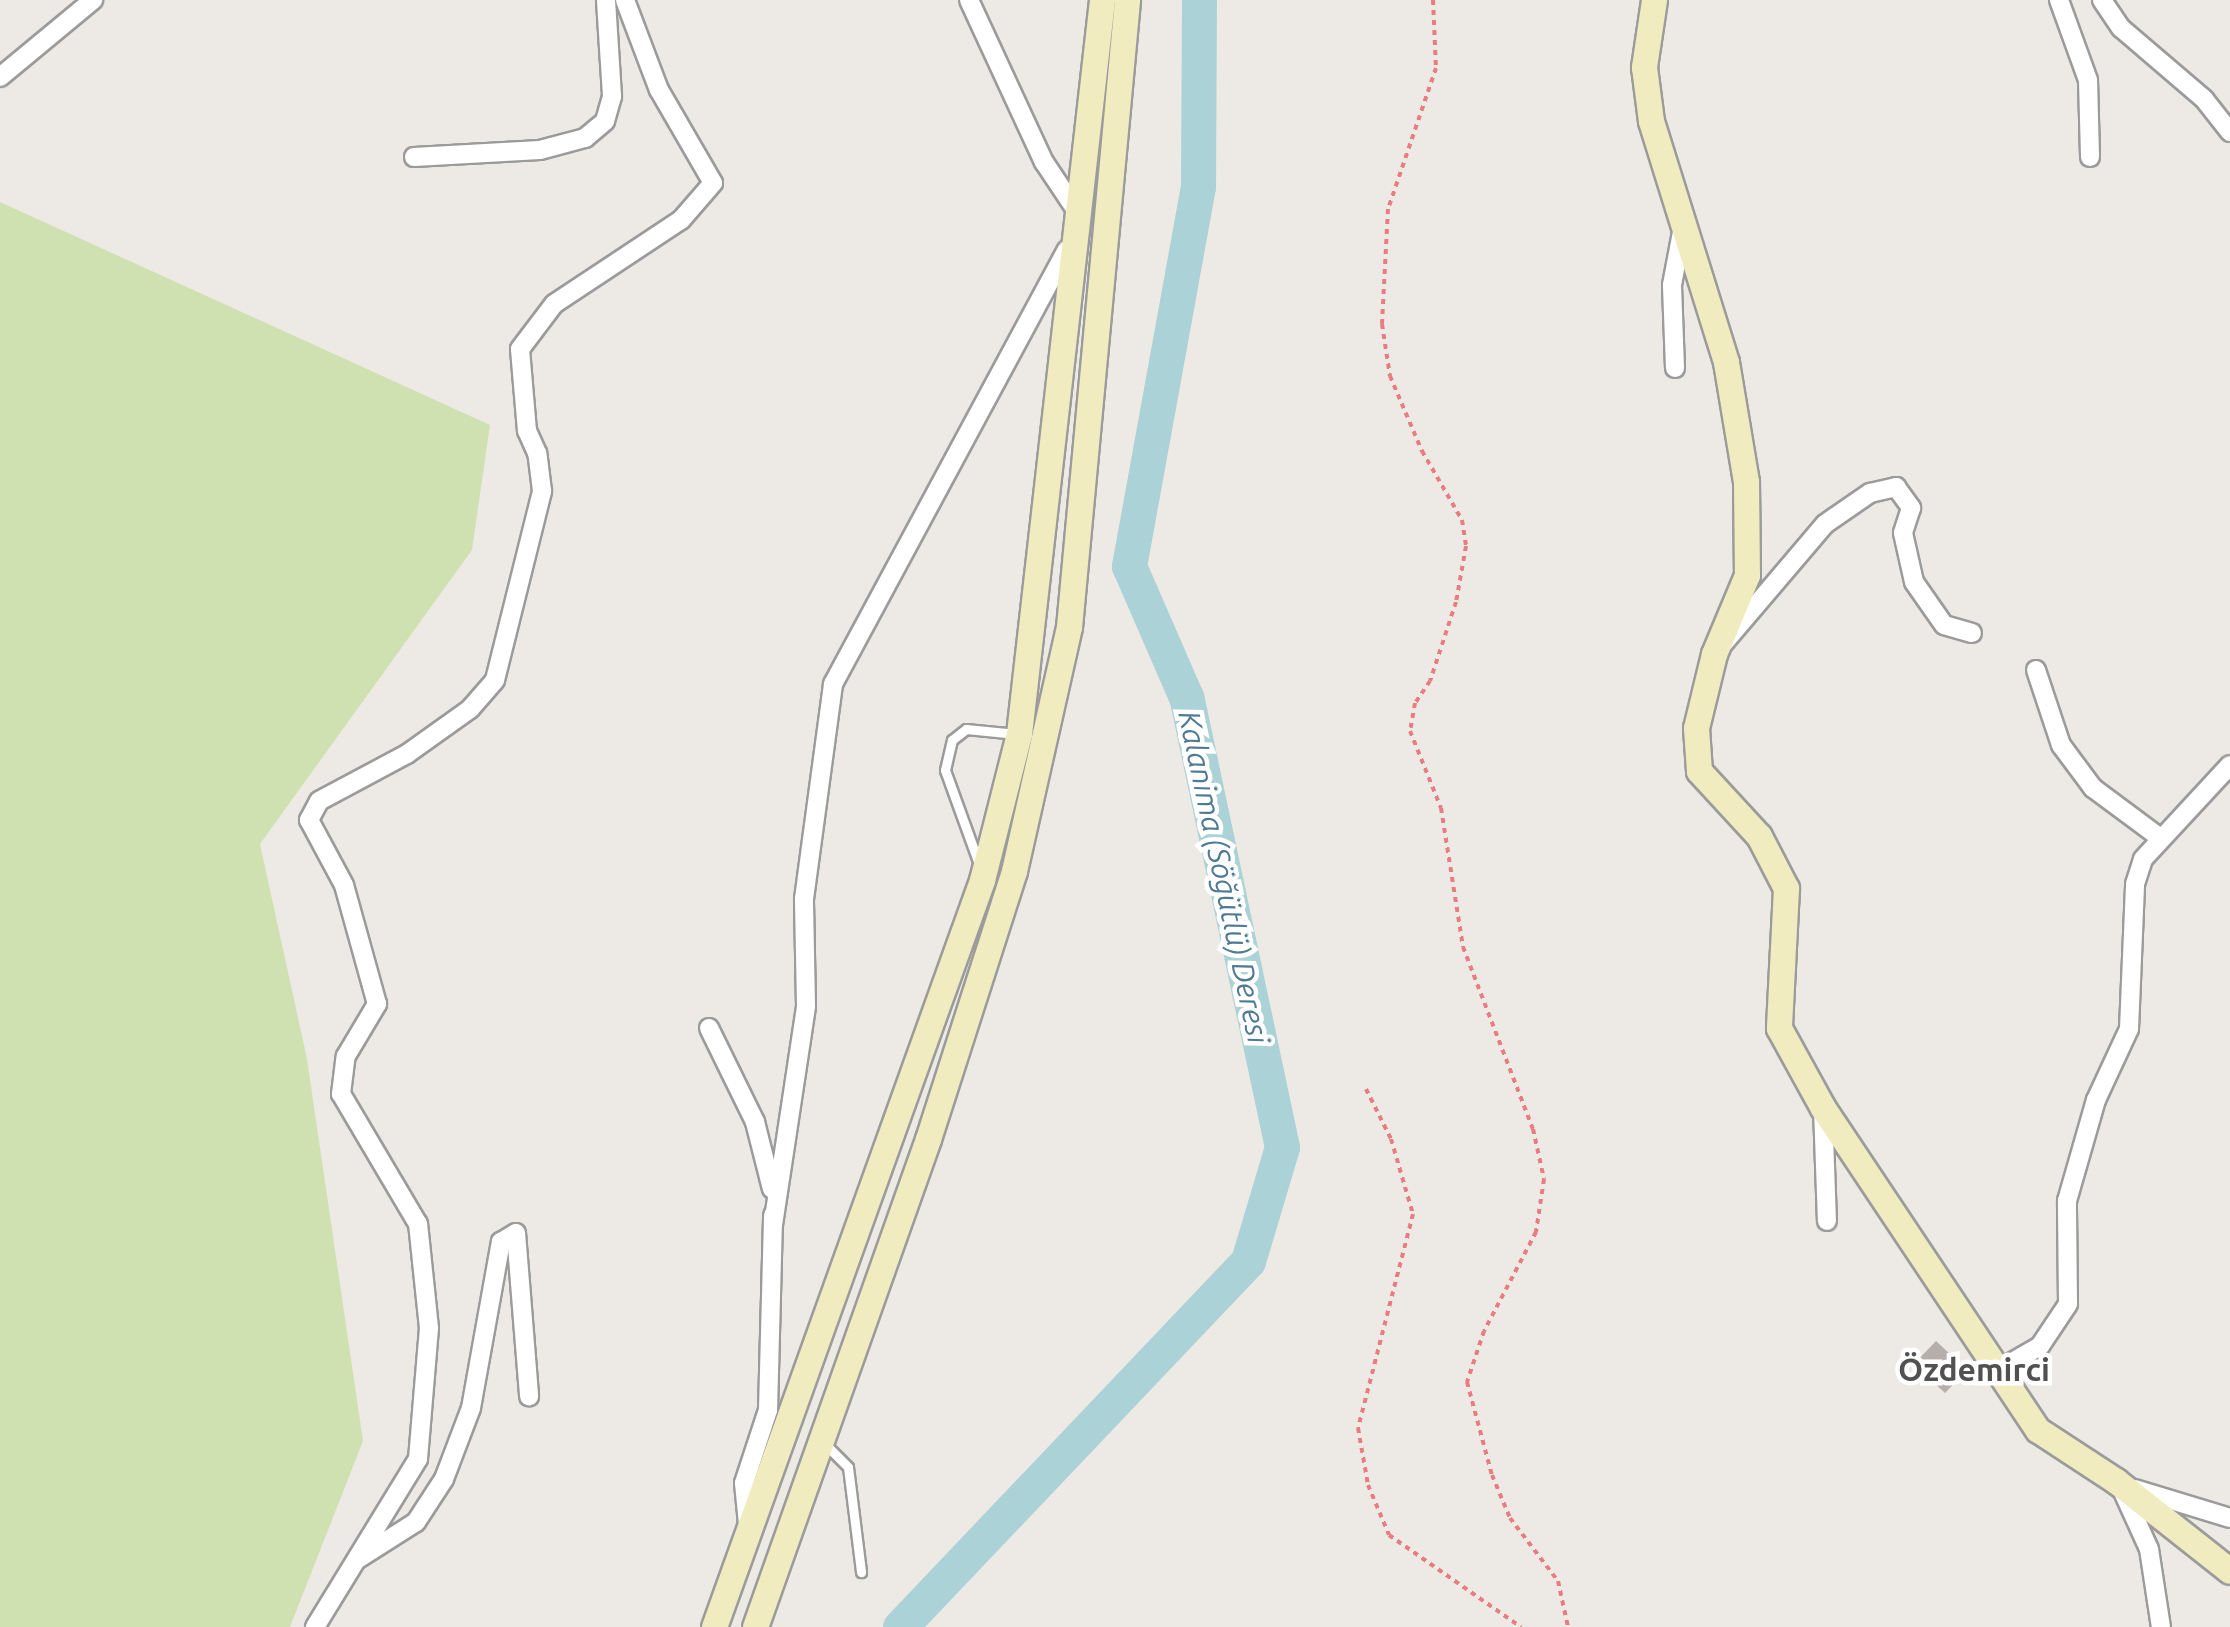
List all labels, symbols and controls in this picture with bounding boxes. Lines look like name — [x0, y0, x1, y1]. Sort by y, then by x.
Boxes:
water label: Kalanima (Söğütlü) Deresi — [1171, 707, 1277, 1047]
district label: Özdemirci — [1898, 1350, 2050, 1388]

